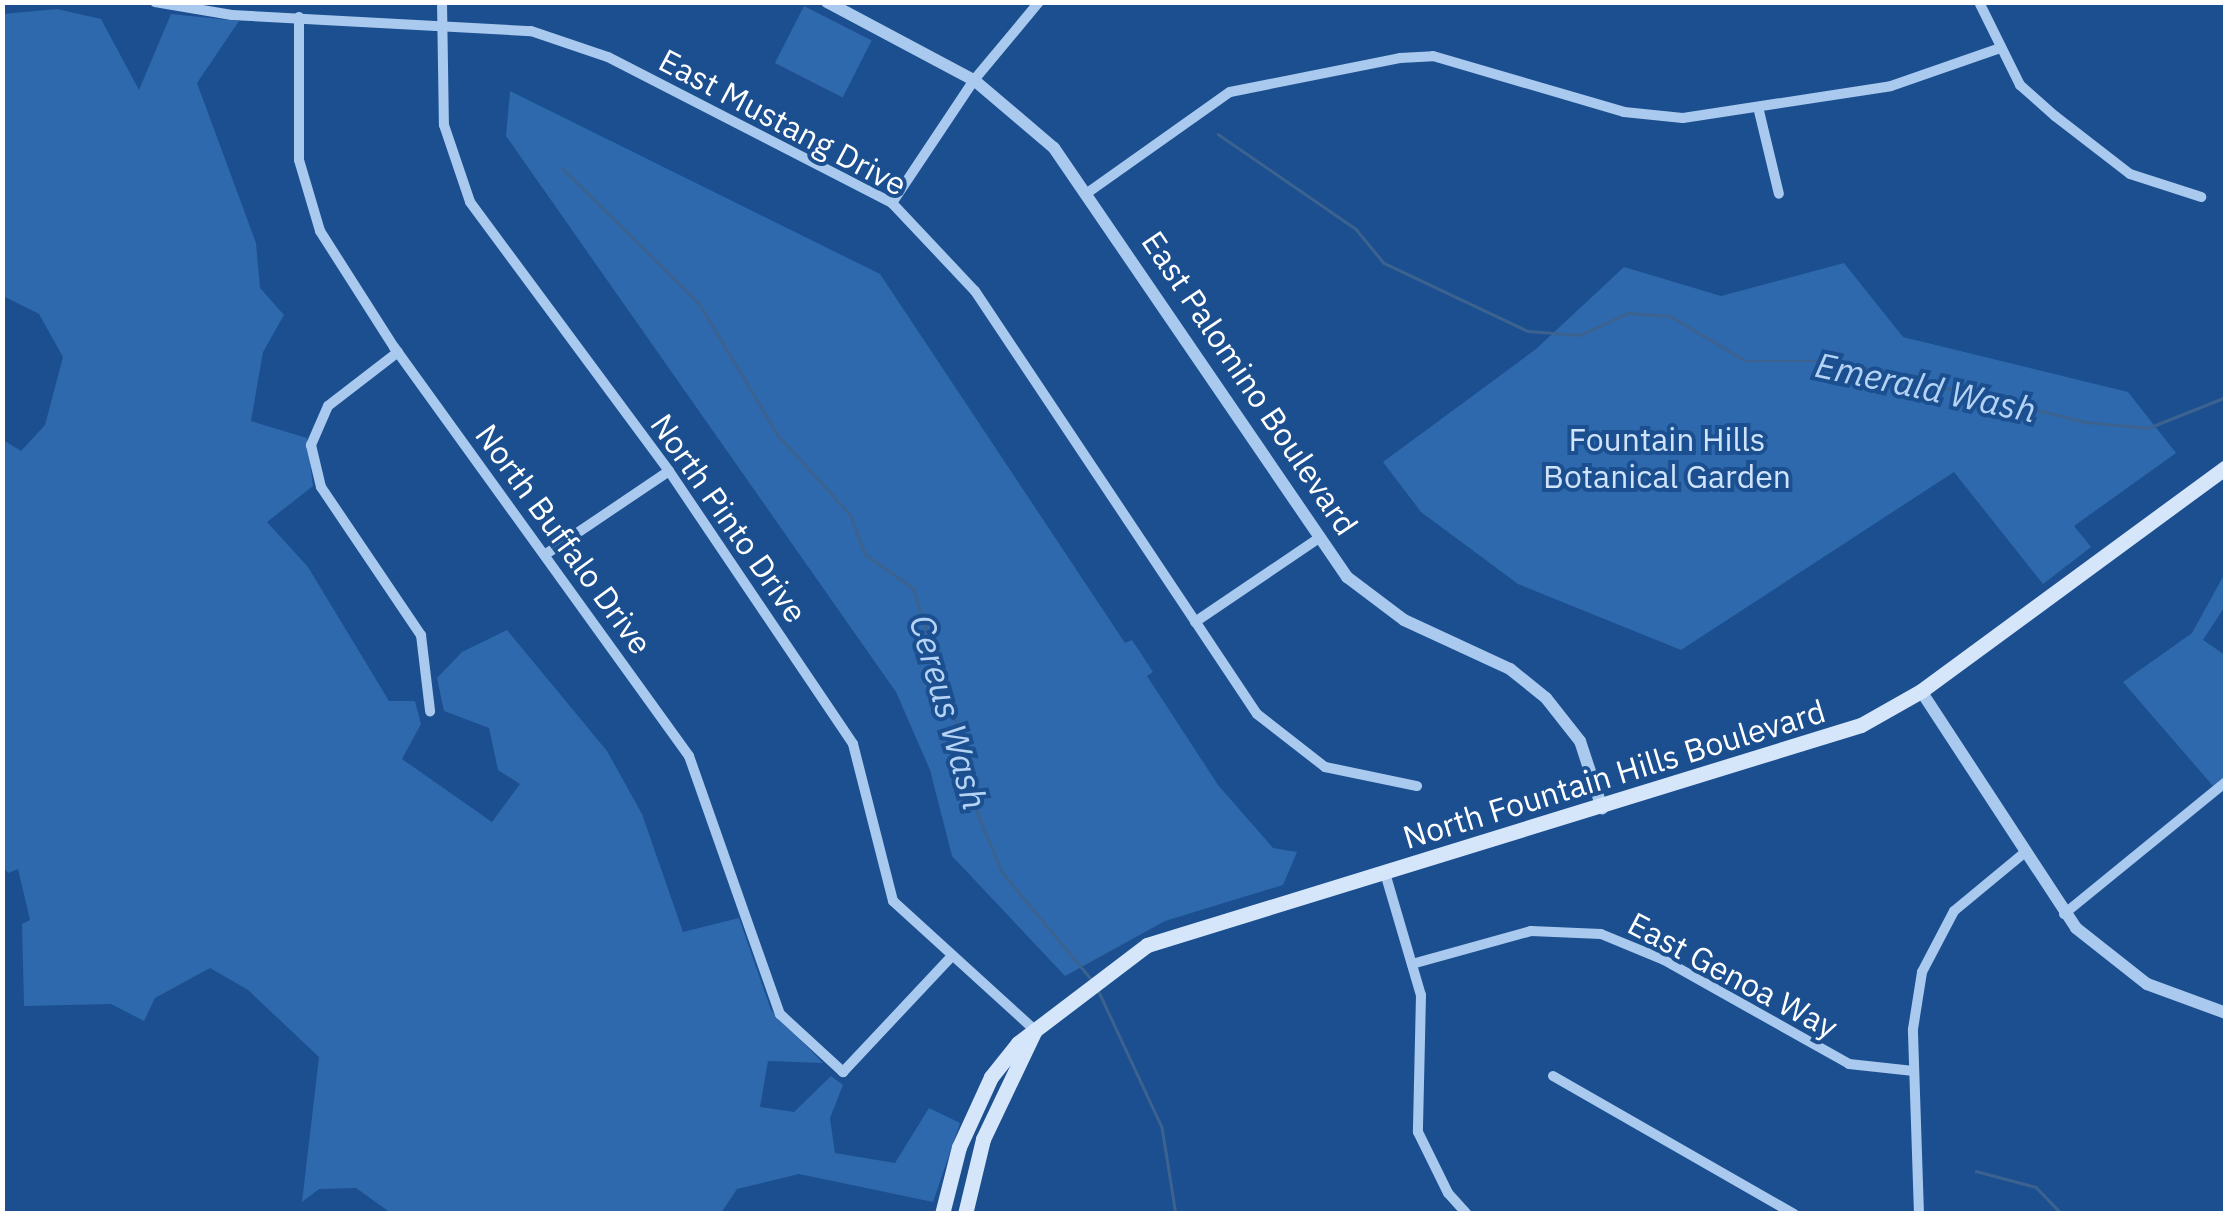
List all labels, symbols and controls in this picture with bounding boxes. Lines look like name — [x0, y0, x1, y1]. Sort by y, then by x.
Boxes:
street label: East Mustang Drive — [653, 41, 913, 203]
street label: East Palomino Boulevard — [1134, 224, 1366, 542]
water label: Emerald Wash — [1812, 343, 2040, 431]
street label: North Pinto Drive — [643, 406, 815, 630]
street label: North Buffalo Drive — [468, 417, 660, 661]
park label: Fountain Hills Botanical Garden — [1543, 421, 1791, 496]
water label: Cereus Wash — [901, 610, 997, 814]
street label: North Fountain Hills Boulevard — [1398, 691, 1830, 857]
street label: East Genoa Way — [1622, 904, 1844, 1046]

